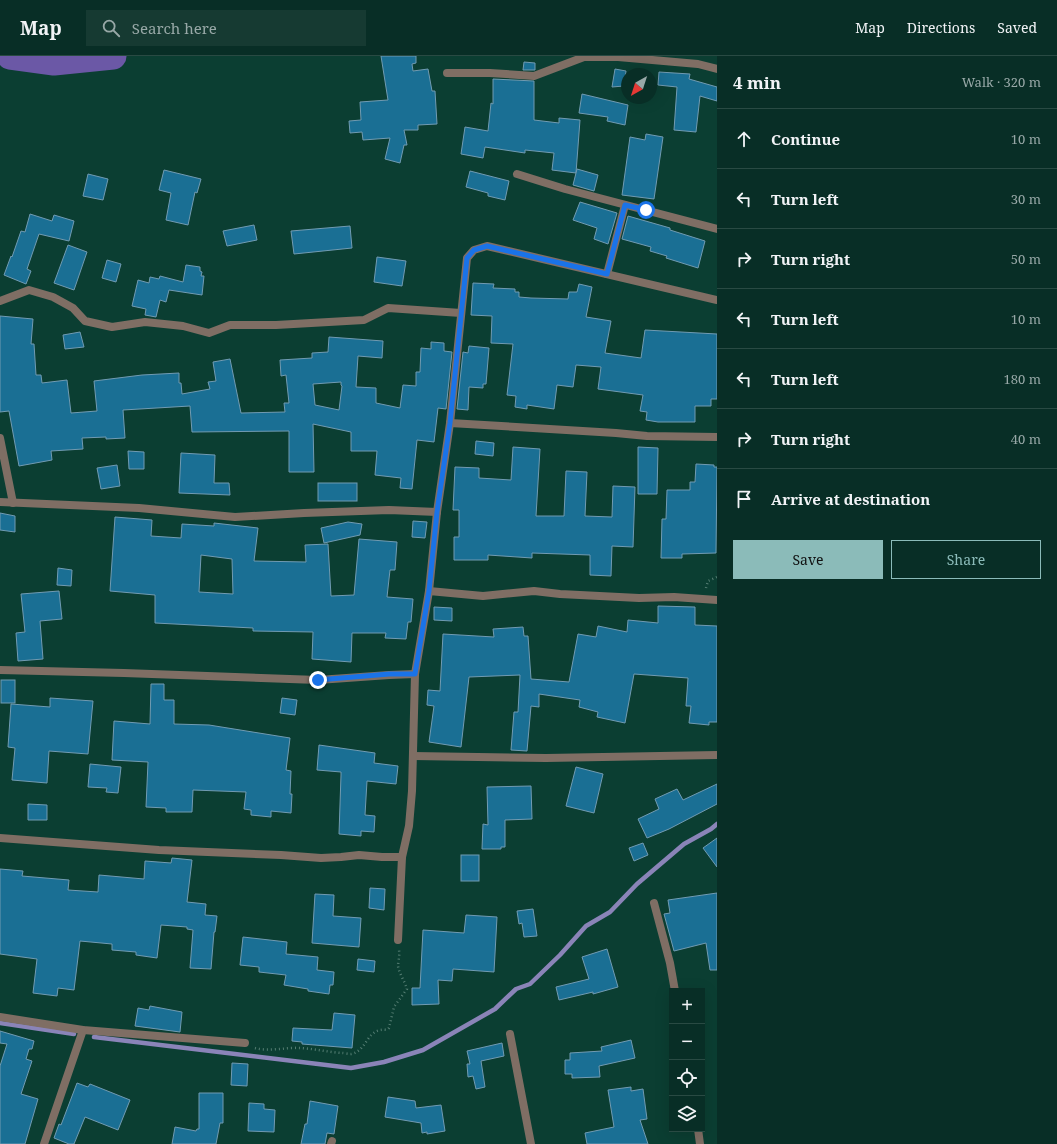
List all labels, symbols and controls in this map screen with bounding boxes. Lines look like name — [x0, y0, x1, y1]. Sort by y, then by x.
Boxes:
search box — [86, 10, 366, 46]
text: Map — [20, 15, 62, 41]
icon: search — [100, 17, 122, 39]
text: Search here — [132, 18, 217, 38]
text: Map — [855, 18, 885, 37]
text: Directions — [907, 18, 975, 37]
text: Saved — [997, 18, 1037, 37]
north arrow — [621, 68, 657, 104]
text: 4 min — [733, 71, 781, 94]
text: Walk · 320 m — [962, 73, 1041, 91]
icon: ahead — [733, 128, 755, 150]
text: Continue — [771, 129, 840, 149]
text: 10 m — [1011, 130, 1041, 148]
icon: left — [733, 188, 755, 210]
text: Turn left — [771, 189, 839, 209]
text: 30 m — [1011, 190, 1041, 208]
route start — [637, 201, 655, 219]
icon: right — [733, 248, 755, 270]
text: Turn right — [771, 249, 850, 269]
text: 50 m — [1011, 250, 1041, 268]
icon: left — [733, 308, 755, 330]
text: Turn left — [771, 309, 839, 329]
text: 10 m — [1011, 310, 1041, 328]
icon: left — [733, 368, 755, 390]
text: Turn left — [771, 369, 839, 389]
text: 180 m — [1004, 370, 1041, 388]
icon: right — [733, 428, 755, 450]
text: Turn right — [771, 429, 850, 449]
text: 40 m — [1011, 430, 1041, 448]
icon: arrive — [733, 488, 755, 510]
text: Arrive at destination — [771, 489, 930, 509]
button: Save — [733, 540, 883, 579]
button: Share — [891, 540, 1041, 579]
route end — [309, 671, 327, 689]
map controls — [669, 988, 705, 1132]
button: + — [669, 988, 705, 1024]
button: − — [669, 1024, 705, 1060]
button: locate — [669, 1060, 705, 1096]
button: layers — [669, 1096, 705, 1132]

